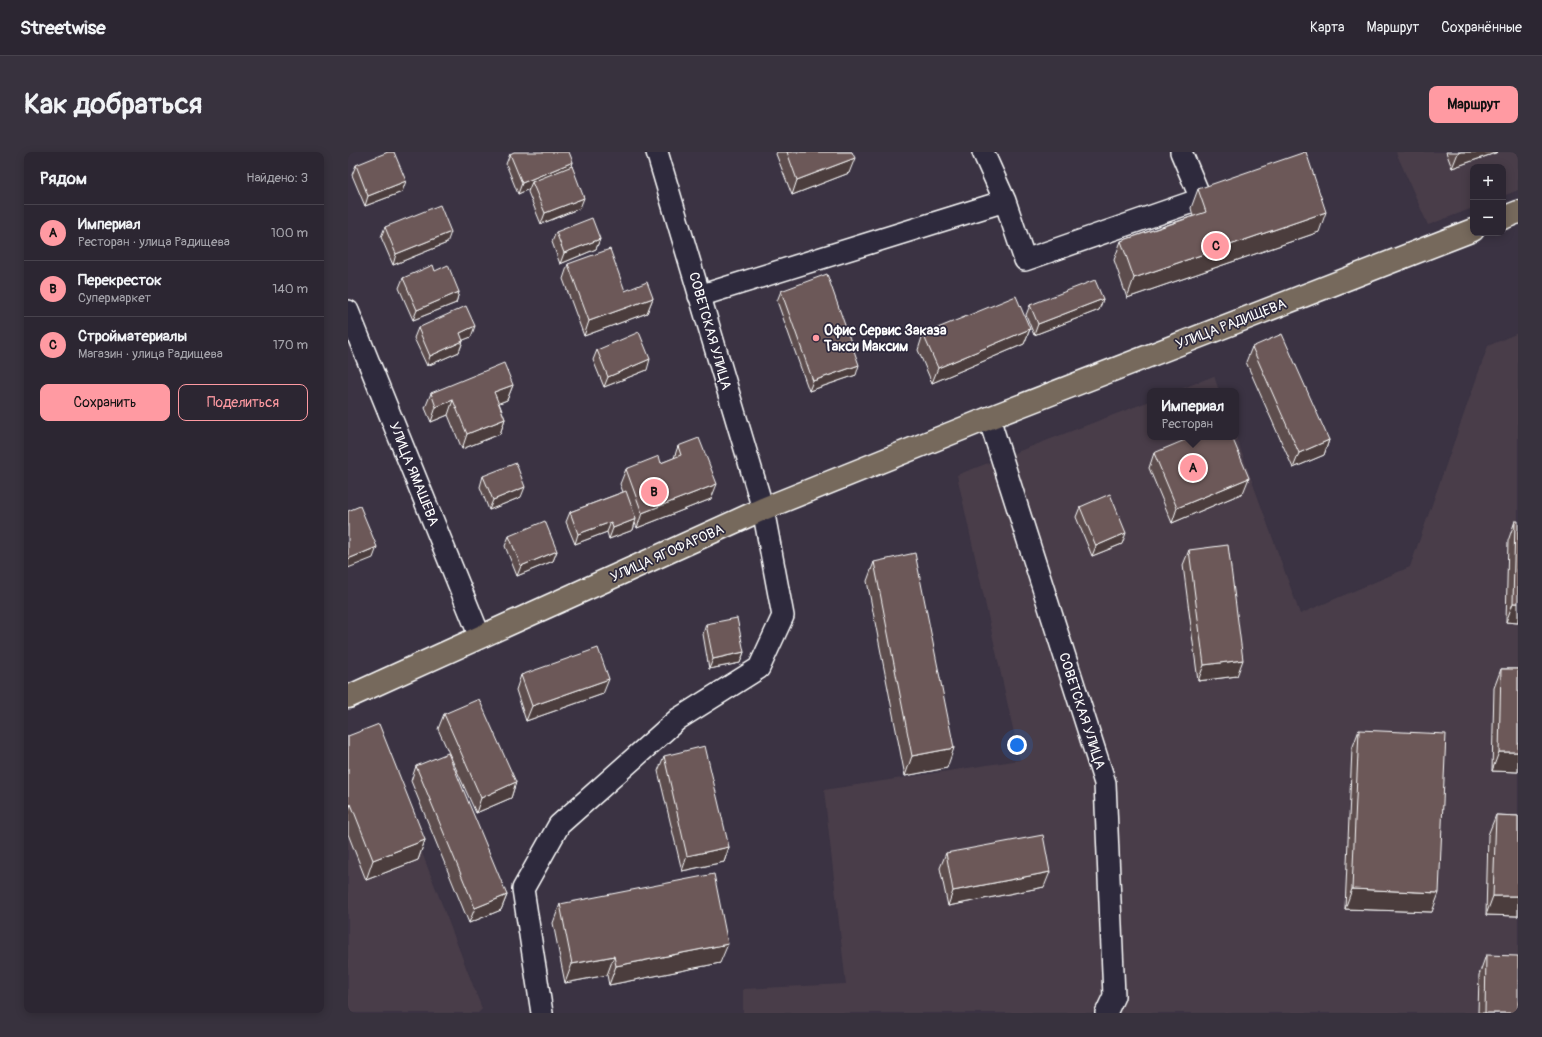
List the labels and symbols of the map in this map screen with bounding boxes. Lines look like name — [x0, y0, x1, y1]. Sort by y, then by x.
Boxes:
pin: C — [1203, 231, 1229, 261]
street label: СОВЕТСКАЯ УЛИЦА — [685, 270, 735, 392]
street label: УЛИЦА РАДИЩЕВА — [1173, 295, 1289, 353]
place label: Офис Сервис Заказа Такси Максим — [823, 322, 947, 355]
marker: Офис Сервис Заказа Такси Максим — [811, 333, 821, 343]
street label: УЛИЦА ЯМАШЕВА — [385, 420, 443, 528]
pin: A — [1180, 453, 1206, 483]
pin: B — [641, 477, 667, 507]
street label: УЛИЦА ЯГОФАРОВА — [608, 520, 726, 586]
street label: СОВЕТСКАЯ УЛИЦА — [1055, 651, 1109, 771]
your location — [1007, 735, 1027, 755]

